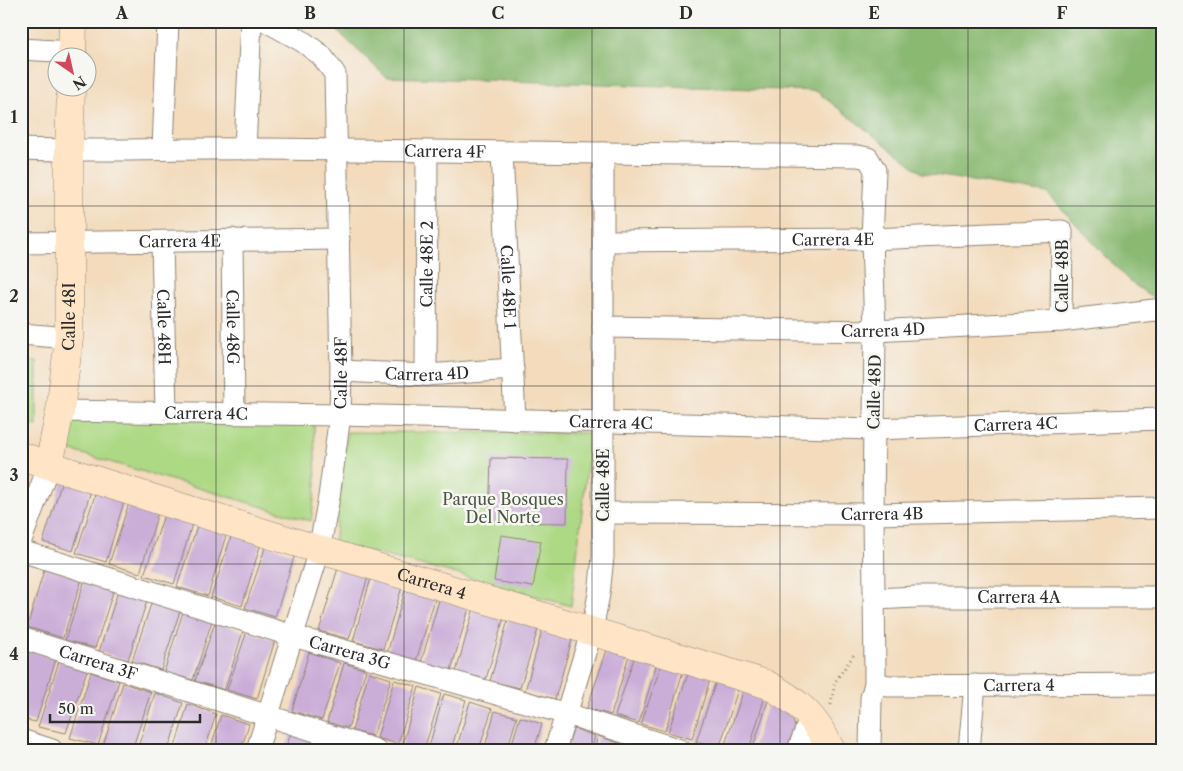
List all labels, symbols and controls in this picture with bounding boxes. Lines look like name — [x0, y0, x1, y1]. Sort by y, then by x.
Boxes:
text: A — [115, 3, 129, 23]
text: B — [304, 3, 316, 23]
text: C — [492, 3, 504, 23]
text: D — [679, 3, 693, 23]
text: E — [868, 3, 880, 23]
text: F — [1057, 3, 1068, 23]
north arrow — [48, 48, 98, 98]
text: N — [69, 72, 89, 94]
text: 1 — [10, 107, 18, 127]
street label: Carrera 4F — [404, 141, 486, 162]
street label: Calle 48E 2 — [416, 221, 437, 307]
street label: Carrera 4E — [792, 229, 874, 250]
street label: Carrera 4E — [139, 230, 221, 252]
street label: Calle 48B — [1052, 239, 1072, 313]
street label: Calle 48E 1 — [496, 244, 521, 330]
street label: Calle 48I — [58, 282, 79, 352]
text: 2 — [9, 286, 19, 306]
street label: Calle 48H — [153, 289, 175, 365]
street label: Calle 48G — [223, 289, 243, 365]
street label: Carrera 4D — [841, 318, 926, 341]
street label: Calle 48F — [330, 337, 351, 410]
street label: Calle 48D — [863, 354, 885, 430]
street label: Carrera 4D — [384, 362, 470, 385]
street label: Carrera 4C — [164, 402, 248, 424]
street label: Carrera 4C — [569, 411, 653, 433]
street label: Carrera 4C — [973, 413, 1058, 436]
street label: Calle 48E — [593, 448, 613, 522]
text: 3 — [9, 465, 19, 485]
park label: Parque Bosques Del Norte — [442, 489, 564, 527]
street label: Carrera 4B — [841, 503, 924, 524]
street label: Carrera 4 — [395, 564, 469, 603]
street label: Carrera 4A — [977, 587, 1062, 607]
street label: Carrera 3G — [307, 631, 393, 673]
street label: Carrera 3F — [56, 641, 140, 684]
text: 4 — [9, 644, 19, 664]
street label: Carrera 4 — [983, 675, 1055, 695]
scale bar — [50, 691, 200, 723]
text: 50 m — [58, 699, 94, 718]

